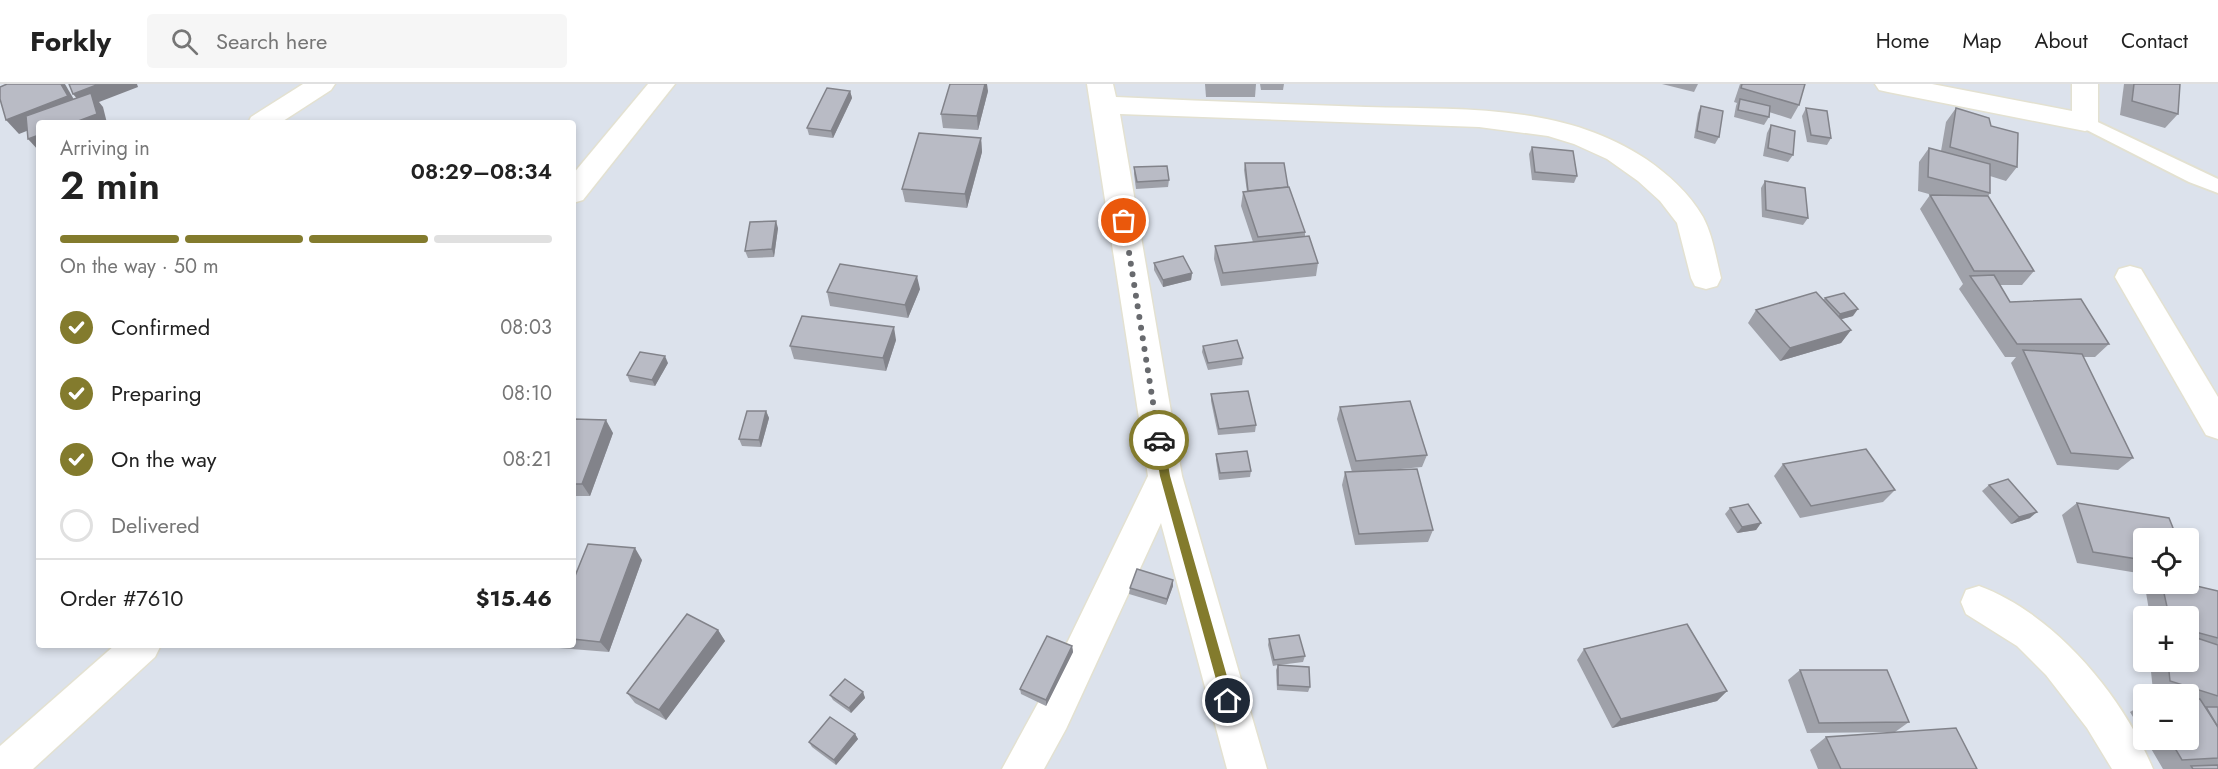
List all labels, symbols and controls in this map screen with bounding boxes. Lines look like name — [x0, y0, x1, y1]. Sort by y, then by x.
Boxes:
search box — [147, 14, 567, 68]
text: Forkly — [30, 21, 111, 62]
icon: search — [168, 25, 201, 58]
text: Search here — [216, 25, 327, 57]
text: Home — [1876, 26, 1929, 56]
text: Map — [1962, 26, 2002, 56]
text: About — [2035, 26, 2088, 56]
text: Contact — [2121, 26, 2188, 56]
text: Arriving in — [60, 134, 150, 163]
text: 08:29–08:34 — [411, 155, 552, 187]
text: 2 min — [60, 157, 160, 214]
pin — [1098, 195, 1149, 246]
icon: bag — [1107, 204, 1140, 237]
text: On the way · 50 m — [60, 252, 219, 281]
icon: check — [60, 311, 93, 344]
text: Confirmed — [111, 311, 210, 343]
text: 08:03 — [500, 313, 552, 342]
icon: check — [60, 377, 93, 410]
text: Preparing — [111, 377, 202, 409]
text: 08:10 — [502, 379, 552, 408]
courier — [1129, 410, 1189, 470]
icon: car — [1143, 424, 1176, 457]
icon: check — [60, 443, 93, 476]
text: On the way — [111, 443, 216, 475]
text: 08:21 — [503, 445, 552, 474]
text: Delivered — [111, 509, 200, 541]
map controls — [2133, 528, 2199, 750]
button: locate — [2133, 528, 2199, 594]
text: Order #7610 — [60, 582, 184, 614]
text: $15.46 — [476, 582, 552, 614]
button: + — [2133, 606, 2199, 672]
pin — [1202, 675, 1253, 726]
icon: home — [1211, 684, 1244, 717]
button: − — [2133, 684, 2199, 750]

